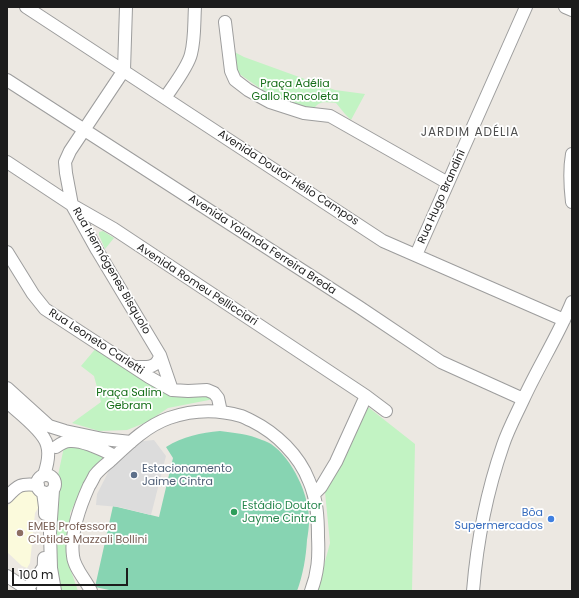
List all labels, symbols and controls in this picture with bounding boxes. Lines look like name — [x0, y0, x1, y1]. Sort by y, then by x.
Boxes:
park label: Praça Adélia Gallo Roncoleta — [252, 77, 338, 103]
district label: JARDIM ADÉLIA — [421, 126, 519, 140]
street label: Avenida Doutor Hélio Campos — [215, 127, 361, 229]
street label: Rua Hugo Brandini — [415, 148, 469, 246]
street label: Avenida Yolanda Ferreira Breda — [186, 192, 338, 298]
street label: Rua Hermógenes Bisquolo — [69, 205, 153, 337]
street label: Avenida Romeu Pellicciari — [134, 241, 260, 329]
street label: Rua Leoneto Carletti — [46, 306, 146, 378]
park label: Praça Salim Gebram — [96, 386, 162, 412]
place label: Estacionamento Jaime Cintra — [142, 462, 232, 488]
marker: Estacionamento Jaime Cintra — [129, 470, 139, 480]
place label: Estádio Doutor Jayme Cintra — [242, 499, 322, 525]
place label: Bôa Supermercados — [455, 506, 543, 532]
marker: Estádio Doutor Jayme Cintra — [229, 507, 239, 517]
marker: Bôa Supermercados — [546, 514, 556, 524]
place label: EMEB Professora Clotilde Mazzali Bollini — [28, 520, 147, 546]
marker: EMEB Professora Clotilde Mazzali Bollini — [15, 528, 25, 538]
scale bar — [14, 560, 130, 586]
text: 100 m — [19, 566, 53, 583]

